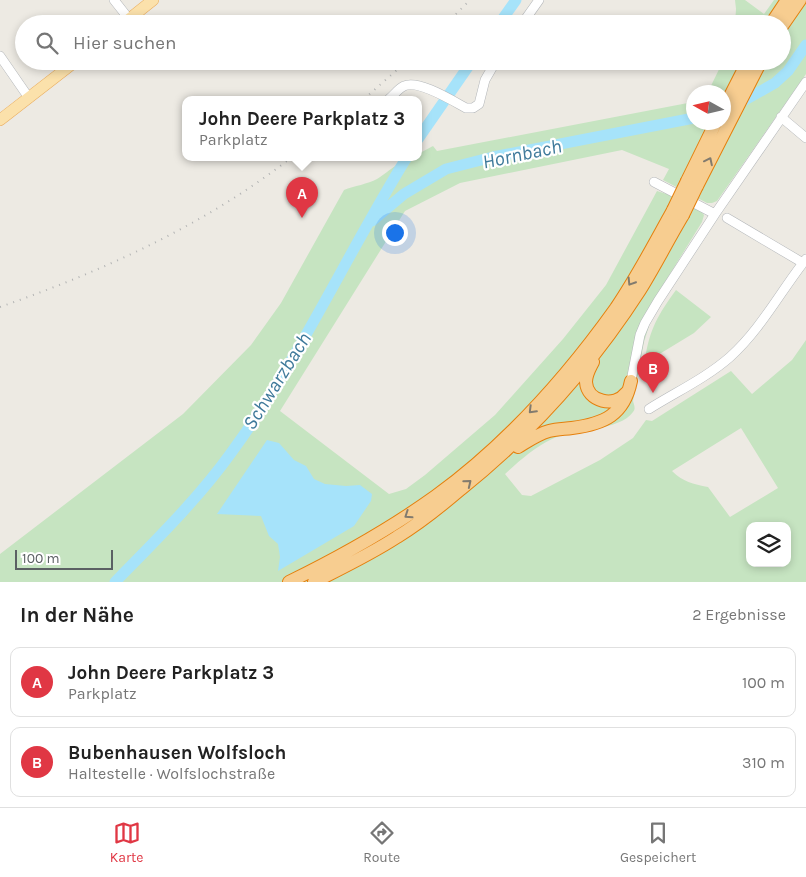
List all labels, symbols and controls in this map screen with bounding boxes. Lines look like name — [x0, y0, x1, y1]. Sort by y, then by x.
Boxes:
search box — [15, 15, 791, 70]
icon: search — [33, 29, 61, 57]
text: Hier suchen — [73, 32, 176, 54]
north arrow — [686, 85, 731, 130]
popup — [182, 96, 422, 161]
text: John Deere Parkplatz 3 — [199, 108, 405, 130]
text: Parkplatz — [199, 130, 268, 149]
water label: Hornbach — [480, 134, 564, 174]
one-way arrow — [703, 157, 713, 166]
pin: A — [286, 177, 318, 218]
your location — [382, 220, 408, 246]
one-way arrow — [628, 277, 638, 286]
water label: Schwarzbach — [238, 328, 316, 434]
pin: B — [637, 352, 669, 393]
one-way arrow — [529, 405, 538, 414]
one-way arrow — [463, 480, 472, 489]
one-way arrow — [404, 509, 414, 518]
map controls — [746, 522, 791, 567]
button: layers — [746, 522, 791, 567]
scale bar — [15, 547, 112, 570]
text: 100 m — [22, 550, 60, 567]
text: In der Nähe — [20, 603, 134, 627]
text: 2 Ergebnisse — [692, 605, 786, 624]
text: John Deere Parkplatz 3 — [68, 662, 274, 684]
text: A — [32, 673, 42, 692]
text: 100 m — [742, 673, 785, 692]
text: Parkplatz — [68, 684, 137, 703]
text: Bubenhausen Wolfsloch — [68, 742, 286, 764]
text: B — [32, 753, 42, 772]
text: 310 m — [742, 753, 785, 772]
text: Haltestelle · Wolfslochstraße — [68, 764, 275, 783]
tab: Karte — [110, 819, 144, 866]
tab: Route — [363, 819, 400, 866]
tab: Gespeichert — [620, 819, 696, 866]

